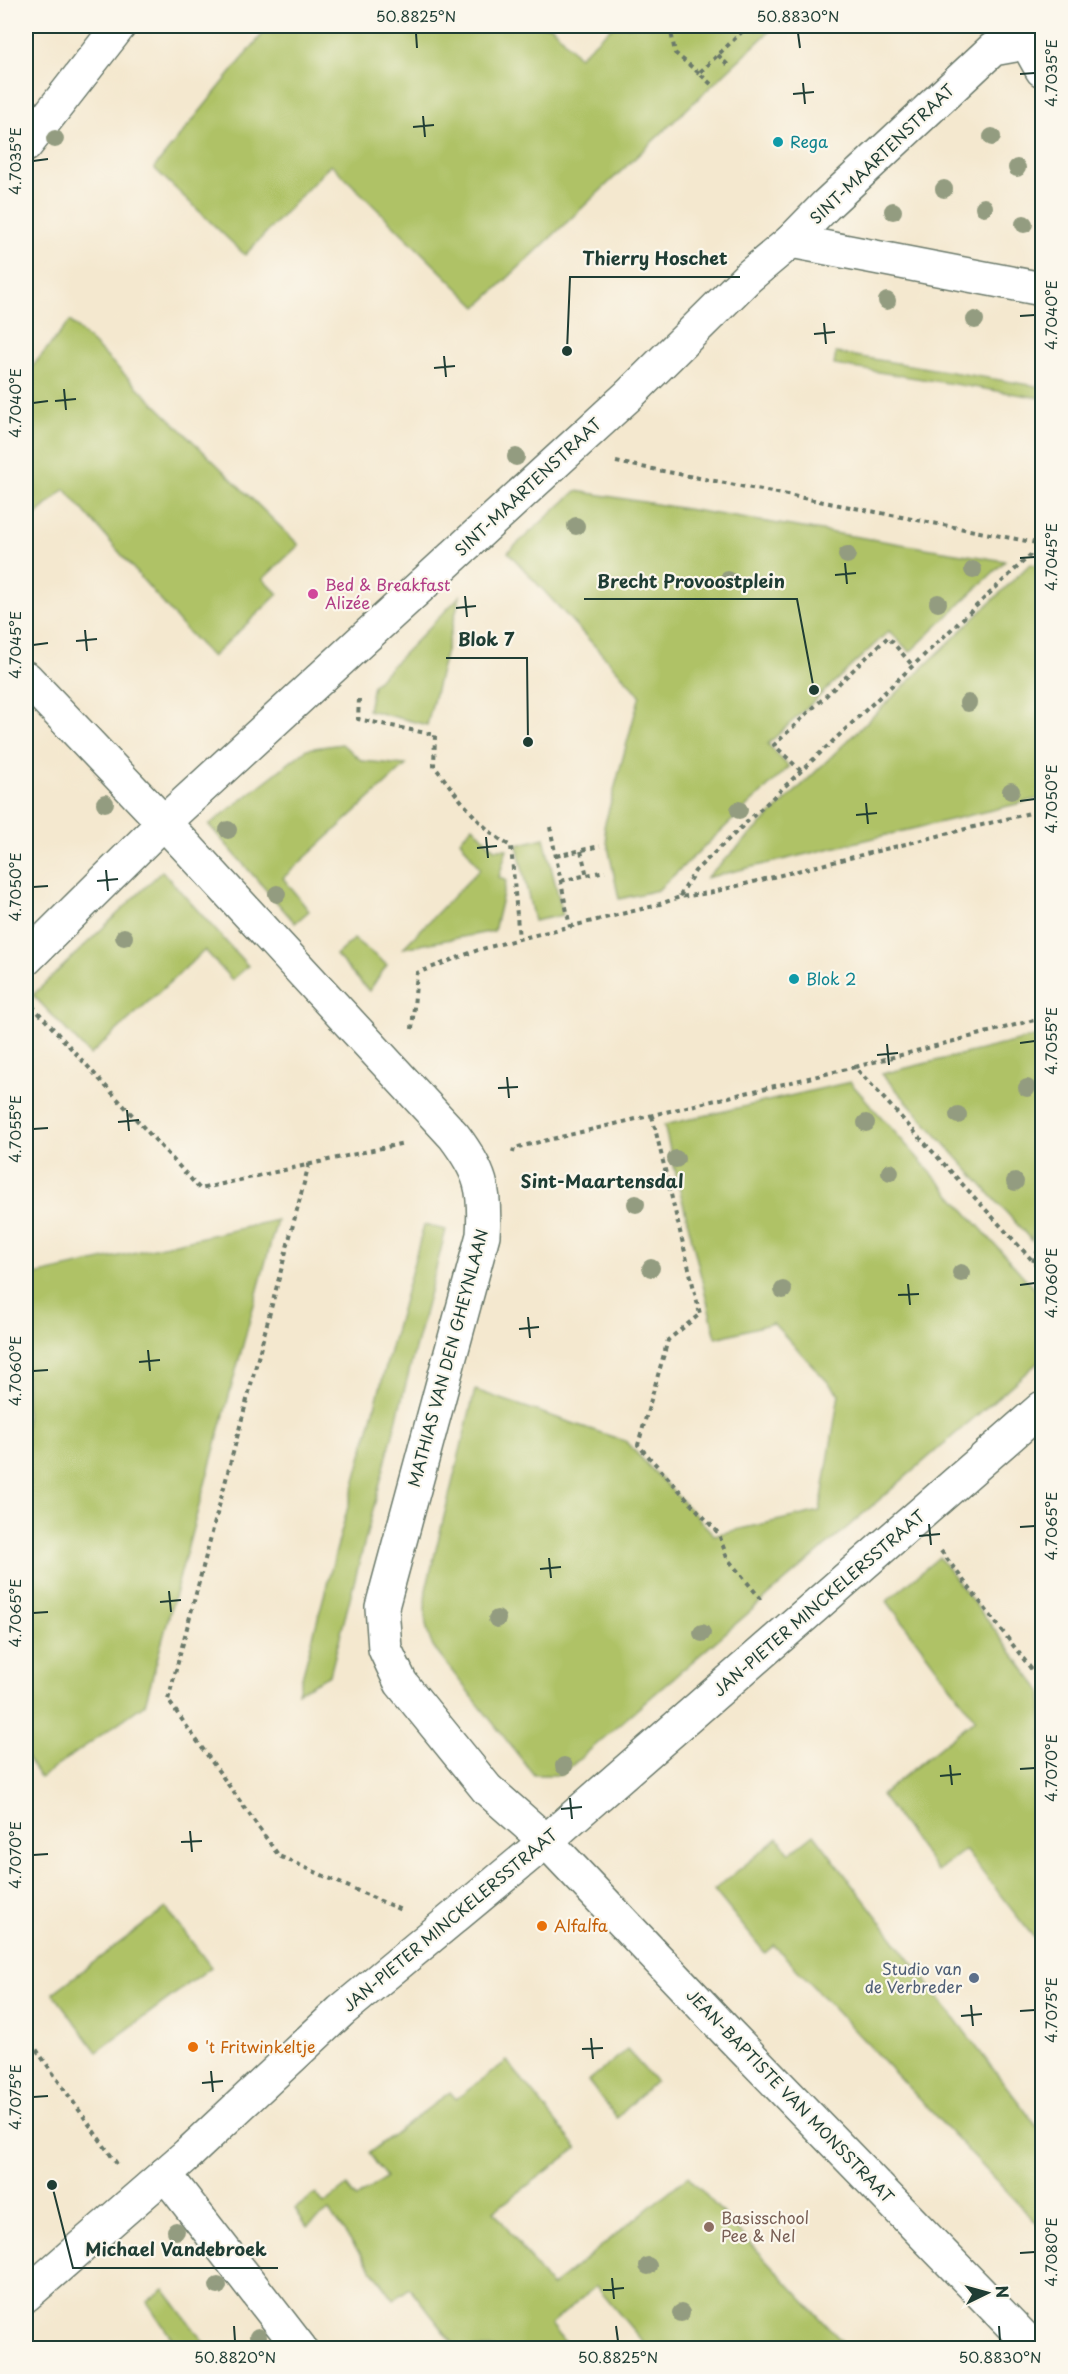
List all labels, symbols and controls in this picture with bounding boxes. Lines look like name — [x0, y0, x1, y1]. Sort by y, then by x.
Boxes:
text: 50.8825°N — [376, 4, 456, 27]
text: 50.8830°N — [757, 4, 839, 27]
text: 4.7035°E — [1039, 39, 1062, 107]
street label: SINT-MAARTENSTRAAT — [804, 78, 959, 229]
text: 4.7035°E — [3, 127, 26, 195]
place label: Rega — [790, 129, 828, 153]
marker: Rega — [771, 135, 785, 149]
callout: Thierry Hoschet — [570, 241, 740, 277]
text: Thierry Hoschet — [582, 244, 728, 271]
text: 4.7040°E — [1039, 280, 1062, 350]
text: 4.7040°E — [3, 368, 26, 438]
street label: SINT-MAARTENSTRAAT — [449, 412, 606, 561]
text: 4.7045°E — [1039, 523, 1062, 591]
callout: Brecht Provoostplein — [584, 563, 797, 599]
text: Brecht Provoostplein — [597, 567, 785, 594]
place label: Bed & Breakfast Alizée — [325, 572, 450, 614]
marker: Bed & Breakfast Alizée — [306, 587, 320, 601]
text: 4.7045°E — [3, 611, 26, 679]
callout: Blok 7 — [446, 622, 527, 658]
text: Blok 7 — [458, 625, 515, 652]
text: 4.7050°E — [1039, 764, 1062, 834]
text: 4.7050°E — [3, 852, 26, 922]
place label: Blok 2 — [806, 966, 856, 990]
marker: Blok 2 — [787, 972, 801, 986]
text: 4.7055°E — [1039, 1007, 1062, 1075]
text: 4.7055°E — [3, 1095, 26, 1163]
district label: Sint-Maartensdal — [521, 1167, 683, 1194]
street label: MATHIAS VAN DEN GHEYNLAAN — [401, 1226, 493, 1490]
text: 4.7060°E — [1039, 1248, 1062, 1318]
text: 4.7060°E — [3, 1336, 26, 1406]
text: 4.7065°E — [1039, 1492, 1062, 1560]
street label: JAN-PIETER MINCKELERSSTRAAT — [707, 1503, 930, 1701]
text: 4.7065°E — [3, 1579, 26, 1647]
text: 4.7070°E — [1039, 1734, 1062, 1802]
text: 4.7070°E — [3, 1821, 26, 1889]
street label: JAN-PIETER MINCKELERSSTRAAT — [337, 1822, 562, 2016]
place label: Alfalfa — [554, 1913, 608, 1937]
marker: Alfalfa — [535, 1919, 549, 1933]
place label: Studio van de Verbreder — [865, 1956, 963, 1998]
marker: Studio van de Verbreder — [967, 1971, 981, 1985]
text: 4.7075°E — [1039, 1977, 1062, 2043]
street label: JEAN-BAPTISTE VAN MONSSTRAAT — [681, 1983, 900, 2208]
place label: 't Fritwinkeltje — [205, 2034, 315, 2058]
marker: 't Fritwinkeltje — [186, 2040, 200, 2054]
text: 4.7075°E — [3, 2064, 26, 2130]
place label: Basisschool Pee & Nel — [721, 2205, 809, 2247]
text: 4.7080°E — [1039, 2217, 1062, 2287]
marker: Basisschool Pee & Nel — [702, 2220, 716, 2234]
callout: Michael Vandebroek — [73, 2232, 278, 2268]
text: Michael Vandebroek — [85, 2235, 267, 2262]
north arrow — [957, 2263, 1017, 2323]
text: N — [990, 2284, 1015, 2299]
text: 50.8820°N — [194, 2345, 276, 2368]
text: 50.8825°N — [578, 2345, 658, 2368]
text: 50.8830°N — [959, 2345, 1041, 2368]

